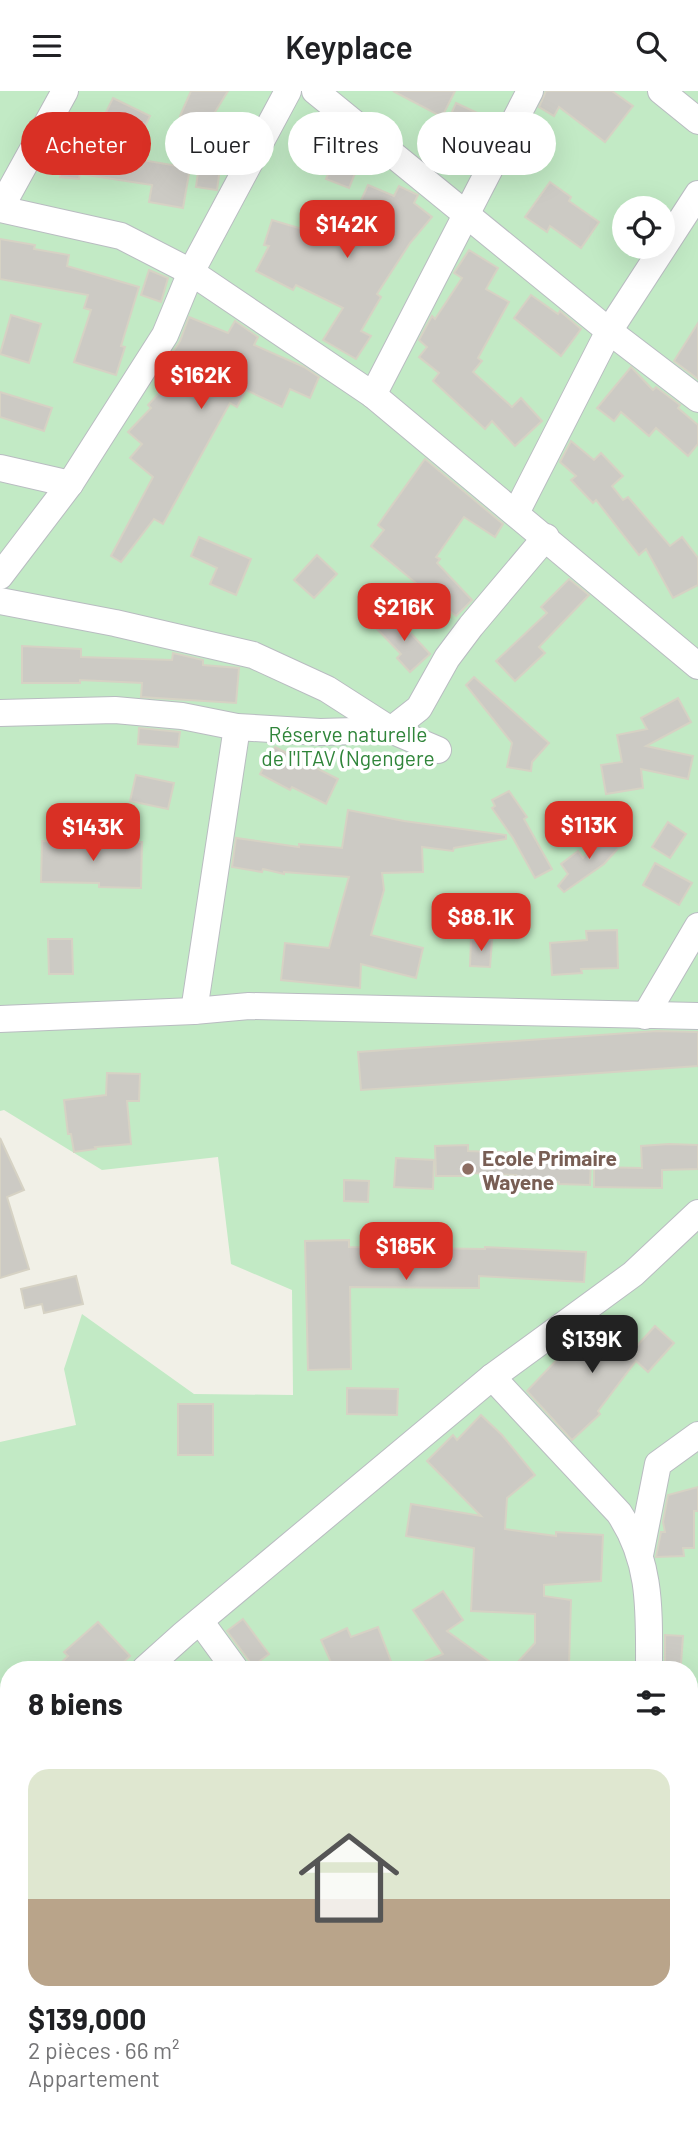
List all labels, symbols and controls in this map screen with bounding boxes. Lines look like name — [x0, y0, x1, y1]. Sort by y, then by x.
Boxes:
icon: menu — [28, 27, 66, 65]
text: Keyplace — [285, 27, 413, 65]
icon: search — [632, 27, 670, 65]
chip: Acheter — [21, 112, 151, 175]
chip: Louer — [165, 112, 274, 175]
chip: Filtres — [288, 112, 403, 175]
chip: Nouveau — [417, 112, 556, 175]
map controls — [612, 196, 675, 259]
button: locate — [612, 196, 675, 259]
pin: $142K — [298, 201, 396, 260]
text: $142K — [316, 209, 378, 237]
pin: $162K — [152, 351, 250, 411]
text: $162K — [171, 360, 231, 388]
pin: $216K — [355, 583, 453, 643]
text: $216K — [374, 592, 434, 620]
park label: Réserve naturelle de l'ITAV (Ngengere — [261, 721, 435, 770]
pin: $113K — [540, 801, 638, 861]
pin: $143K — [44, 803, 142, 863]
text: $113K — [561, 810, 617, 838]
text: $143K — [62, 812, 124, 840]
pin: $88.1K — [424, 893, 538, 953]
text: $88.1K — [448, 902, 514, 930]
place label: Ecole Primaire Wayene — [482, 1145, 617, 1194]
marker: Ecole Primaire Wayene — [460, 1161, 476, 1177]
pin: $185K — [357, 1223, 455, 1282]
text: $185K — [376, 1231, 436, 1259]
pin: $139K — [543, 1315, 641, 1375]
text: $139K — [562, 1324, 622, 1352]
icon: filters — [632, 1684, 670, 1722]
text: 8 biens — [28, 1685, 123, 1721]
icon: home — [286, 1815, 412, 1941]
text: $139,000 — [28, 2000, 146, 2036]
text: 2 pièces · 66 m² — [28, 2036, 180, 2064]
text: Appartement — [28, 2064, 160, 2092]

